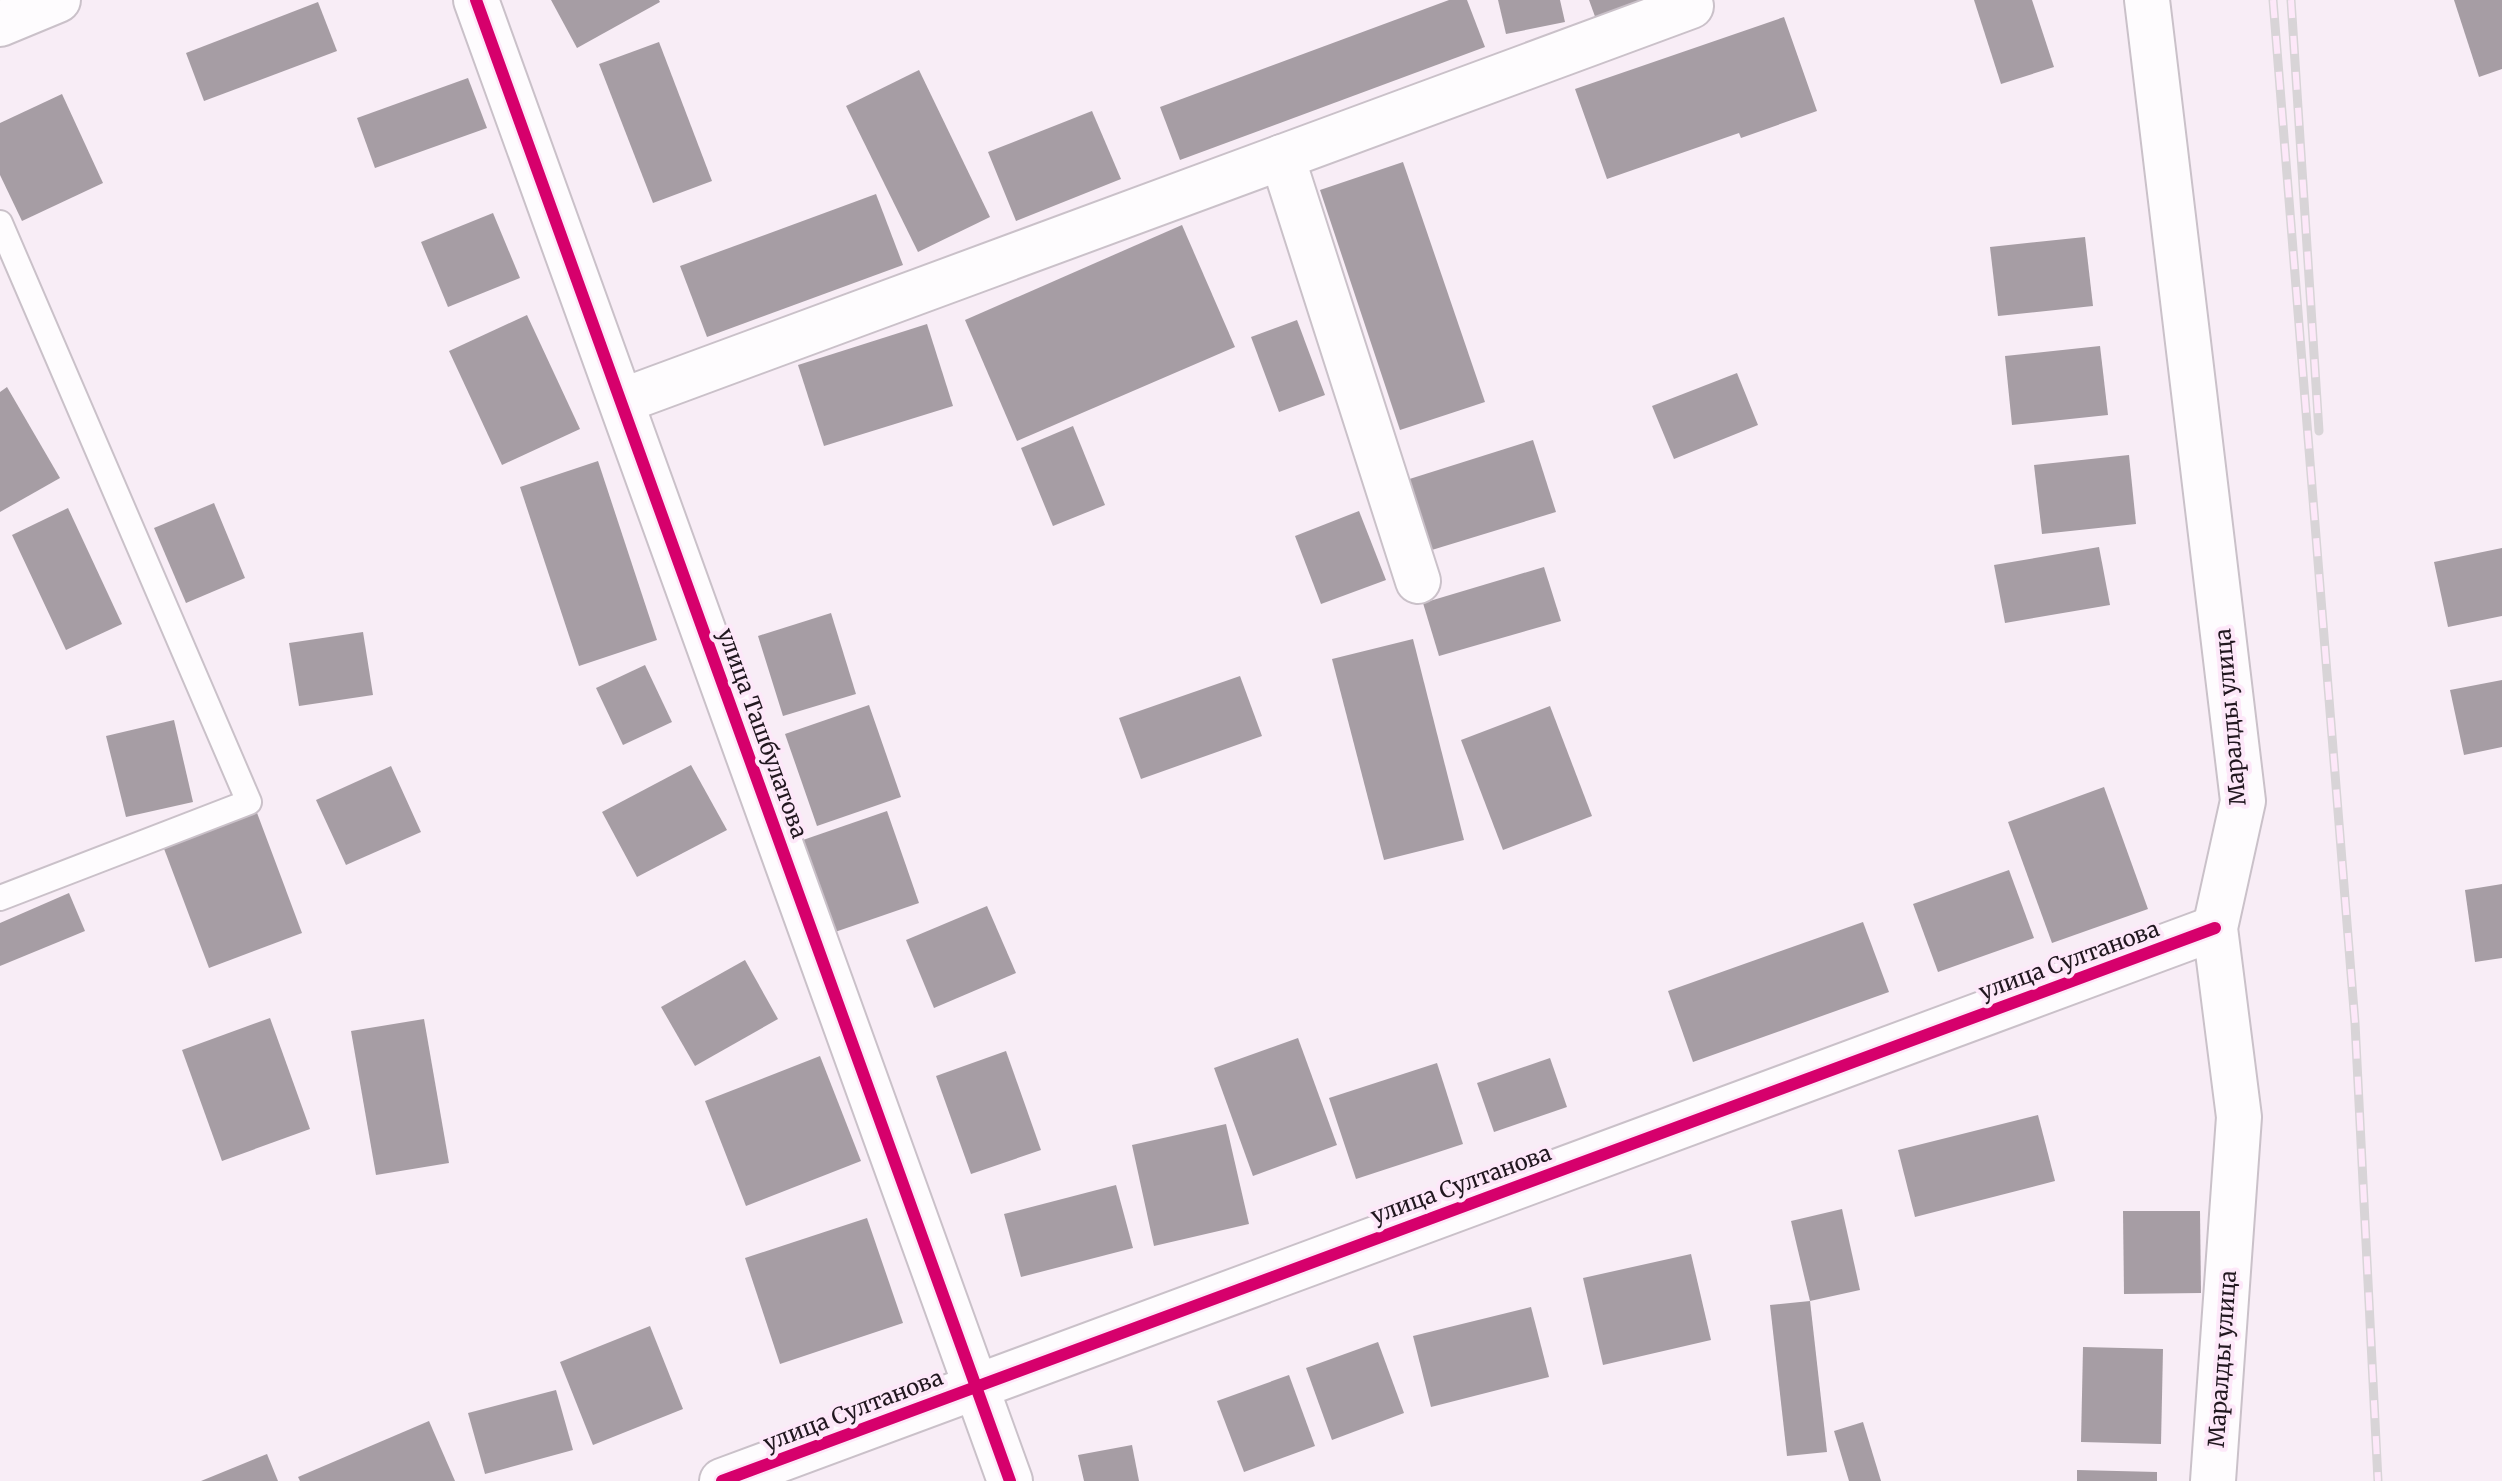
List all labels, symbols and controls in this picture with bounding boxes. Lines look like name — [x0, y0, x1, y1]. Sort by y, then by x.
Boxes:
street label: улица Ташбулатова — [712, 624, 814, 842]
street label: Маралды улица — [2208, 627, 2252, 807]
street label: улица Султанова — [1975, 914, 2163, 1006]
street label: улица Султанова — [1367, 1138, 1555, 1230]
street label: Маралды улица — [2202, 1269, 2242, 1449]
street label: улица Султанова — [759, 1363, 947, 1457]

